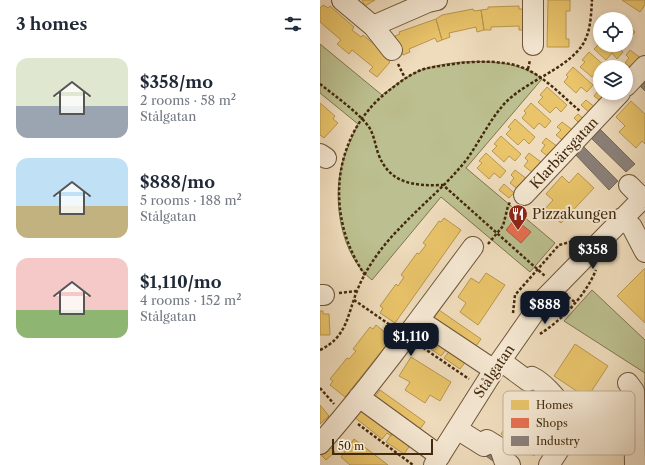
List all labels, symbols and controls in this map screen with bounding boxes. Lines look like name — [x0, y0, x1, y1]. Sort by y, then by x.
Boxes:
map controls — [593, 12, 633, 100]
button: locate — [593, 12, 633, 52]
icon: filters — [282, 13, 304, 35]
text: 3 homes — [16, 14, 87, 34]
button: layers — [593, 60, 633, 100]
text: $358/mo — [140, 72, 213, 92]
icon: home — [48, 74, 96, 122]
text: 2 rooms · 58 m² — [140, 92, 236, 108]
text: Stålgatan — [140, 108, 196, 124]
street label: Klarbärsgatan — [526, 113, 602, 193]
text: $888/mo — [140, 172, 215, 192]
icon: home — [48, 174, 96, 222]
text: 5 rooms · 188 m² — [140, 192, 242, 208]
restaurant icon: Pizzakungen — [507, 203, 529, 231]
place label: Pizzakungen — [532, 205, 617, 223]
text: Stålgatan — [140, 208, 196, 224]
pin: $358 — [569, 236, 617, 270]
text: $358 — [578, 241, 608, 257]
text: $1,110/mo — [140, 272, 222, 292]
icon: home — [48, 274, 96, 322]
pin: $888 — [521, 291, 569, 325]
text: 4 rooms · 152 m² — [140, 292, 241, 308]
text: $888 — [529, 296, 561, 312]
text: Stålgatan — [140, 308, 196, 324]
pin: $1,110 — [378, 323, 444, 357]
text: $1,110 — [393, 328, 429, 344]
street label: Stålgatan — [470, 341, 519, 401]
legend — [503, 391, 635, 455]
text: Homes — [536, 398, 573, 412]
text: Shops — [536, 416, 568, 430]
text: Industry — [536, 434, 581, 448]
scale bar — [332, 437, 433, 456]
text: 50 m — [338, 439, 364, 453]

